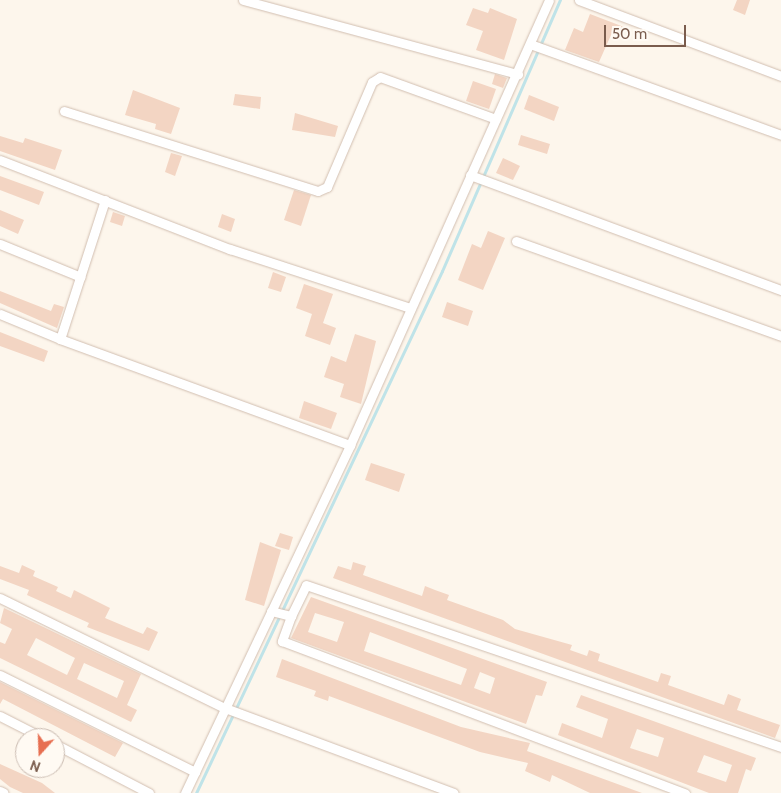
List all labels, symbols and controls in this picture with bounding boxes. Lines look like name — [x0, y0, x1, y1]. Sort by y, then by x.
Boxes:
scale bar — [606, 15, 688, 47]
text: 50 m — [612, 25, 647, 43]
north arrow — [15, 728, 65, 778]
text: N — [27, 756, 43, 776]

